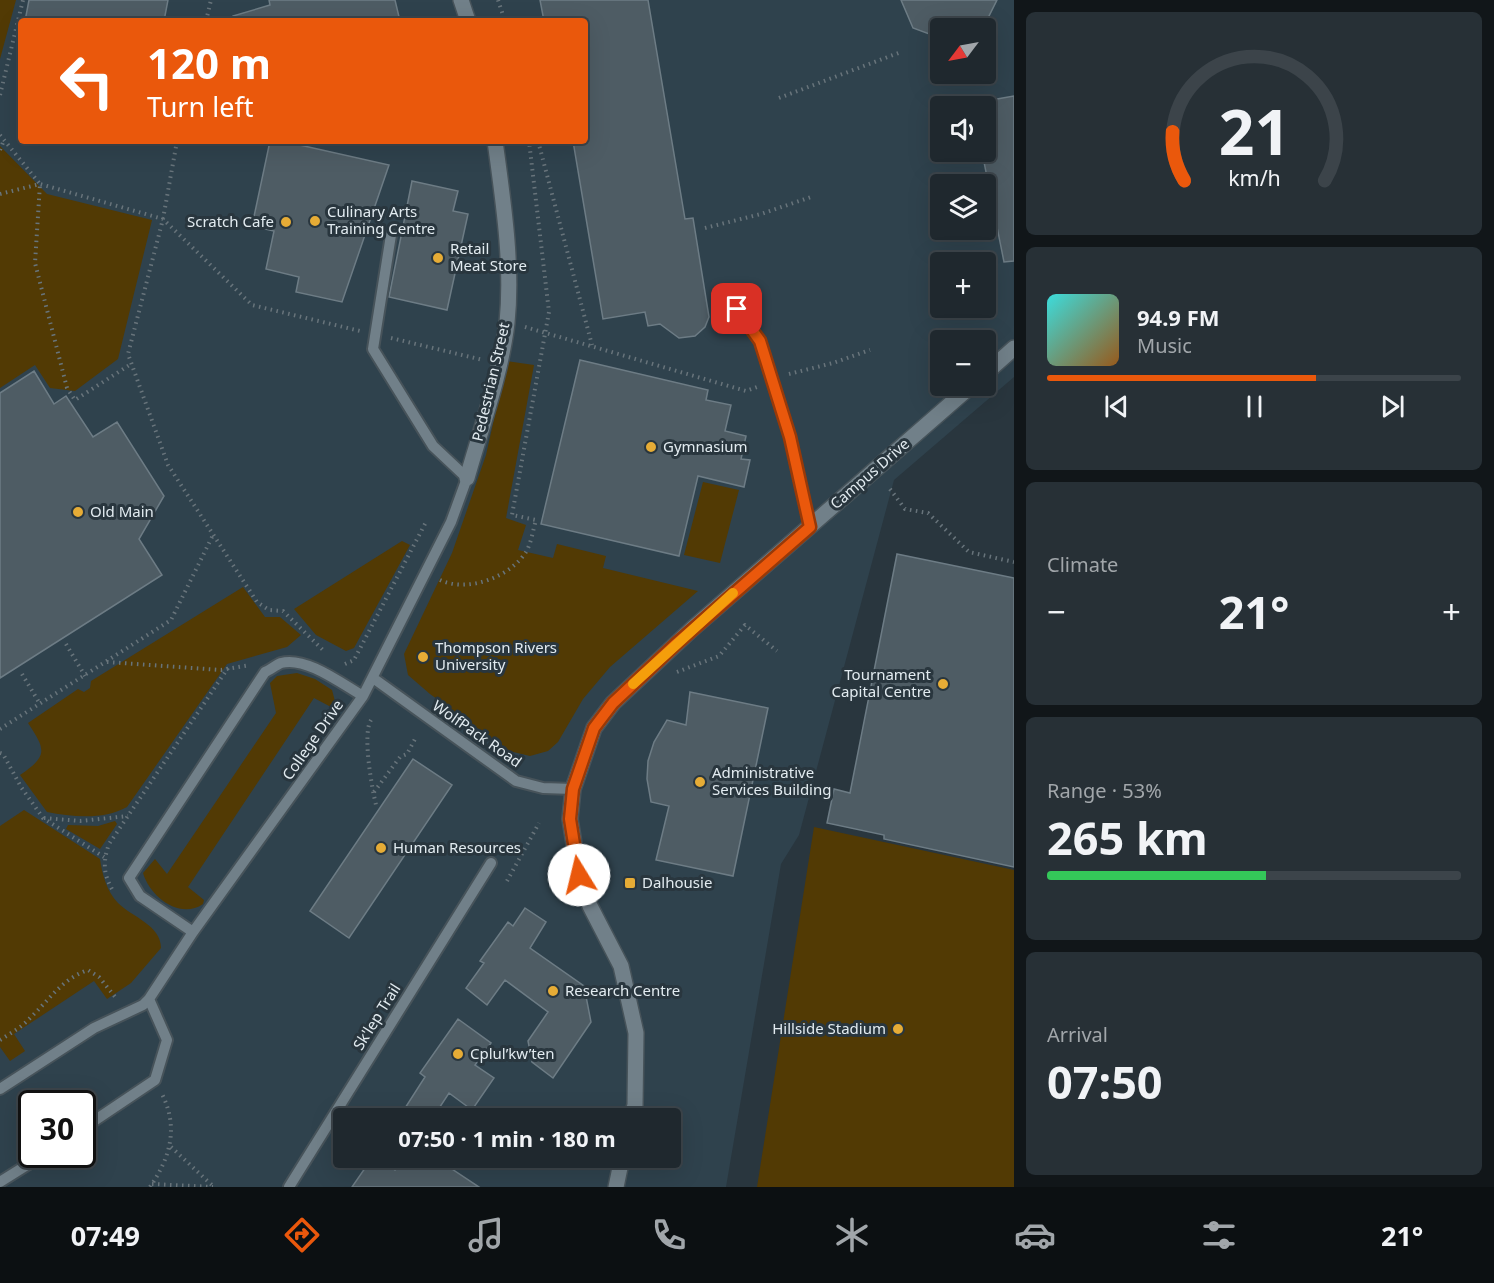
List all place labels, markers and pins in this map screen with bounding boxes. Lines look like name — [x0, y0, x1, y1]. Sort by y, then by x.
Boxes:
place label: Culinary Arts Training Centre — [327, 201, 435, 238]
place label: Scratch Cafe — [187, 211, 274, 231]
marker: Culinary Arts Training Centre — [308, 214, 322, 228]
marker: Scratch Cafe — [279, 215, 293, 229]
place label: Retail Meat Store — [450, 238, 527, 275]
marker: Retail Meat Store — [431, 251, 445, 265]
pin — [711, 283, 762, 334]
place label: Gymnasium — [663, 436, 748, 456]
marker: Gymnasium — [644, 440, 658, 454]
place label: Old Main — [90, 501, 154, 521]
marker: Old Main — [71, 505, 85, 519]
place label: Thompson Rivers University — [435, 637, 557, 674]
marker: Thompson Rivers University — [416, 650, 430, 664]
place label: Tournament Capital Centre — [831, 664, 932, 701]
marker: Tournament Capital Centre — [936, 677, 950, 691]
place label: Administrative Services Building — [712, 762, 831, 799]
marker: Administrative Services Building — [693, 775, 707, 789]
place label: Human Resources — [393, 837, 521, 857]
marker: Human Resources — [374, 841, 388, 855]
place label: Dalhousie — [642, 872, 712, 892]
marker: Dalhousie — [623, 876, 637, 890]
place label: Research Centre — [565, 980, 680, 1000]
marker: Research Centre — [546, 984, 560, 998]
place label: Hillside Stadium — [772, 1018, 886, 1038]
marker: Hillside Stadium — [891, 1022, 905, 1036]
place label: Cplul’kw’ten — [470, 1043, 555, 1063]
marker: Cplul’kw’ten — [451, 1047, 465, 1061]

